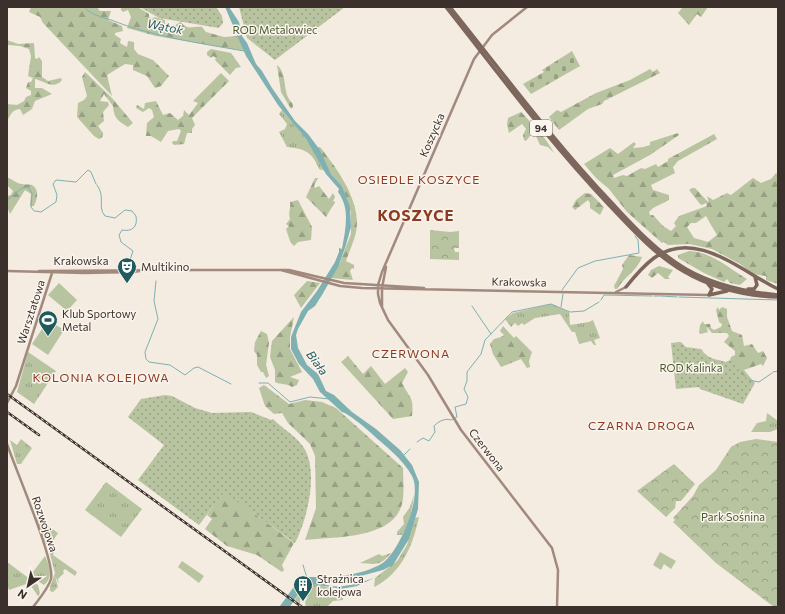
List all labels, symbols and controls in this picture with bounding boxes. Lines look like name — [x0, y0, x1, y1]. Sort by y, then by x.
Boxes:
water label: Wątok — [146, 16, 185, 36]
park label: ROD Metalowiec — [233, 23, 317, 36]
street label: Koszycka — [416, 111, 447, 159]
road number: 94 — [530, 120, 552, 136]
district label: OSIEDLE KOSZYCE — [358, 172, 480, 186]
district label: KOSZYCE — [377, 206, 455, 224]
street label: Krakowska — [53, 254, 109, 267]
theatre icon: Multikino — [116, 256, 138, 284]
place label: Multikino — [141, 260, 190, 273]
street label: Krakowska — [491, 275, 547, 288]
street label: Warsztatowa — [14, 278, 47, 346]
place label: Klub Sportowy Metal — [62, 307, 136, 333]
sports icon: Klub Sportowy Metal — [37, 309, 59, 337]
district label: CZERWONA — [372, 346, 450, 360]
water label: Biała — [304, 347, 331, 377]
park label: ROD Kalinka — [659, 361, 723, 374]
district label: KOLONIA KOLEJOWA — [32, 370, 170, 385]
district label: CZARNA DROGA — [588, 418, 696, 432]
street label: Czerwona — [467, 426, 508, 474]
street label: Rozwojowa — [30, 494, 61, 553]
park label: Park Sośnina — [701, 510, 765, 523]
north arrow — [8, 566, 48, 606]
place label: Strażnica kolejowa — [317, 572, 364, 598]
building icon: Strażnica kolejowa — [292, 574, 314, 602]
text: N — [15, 587, 29, 602]

